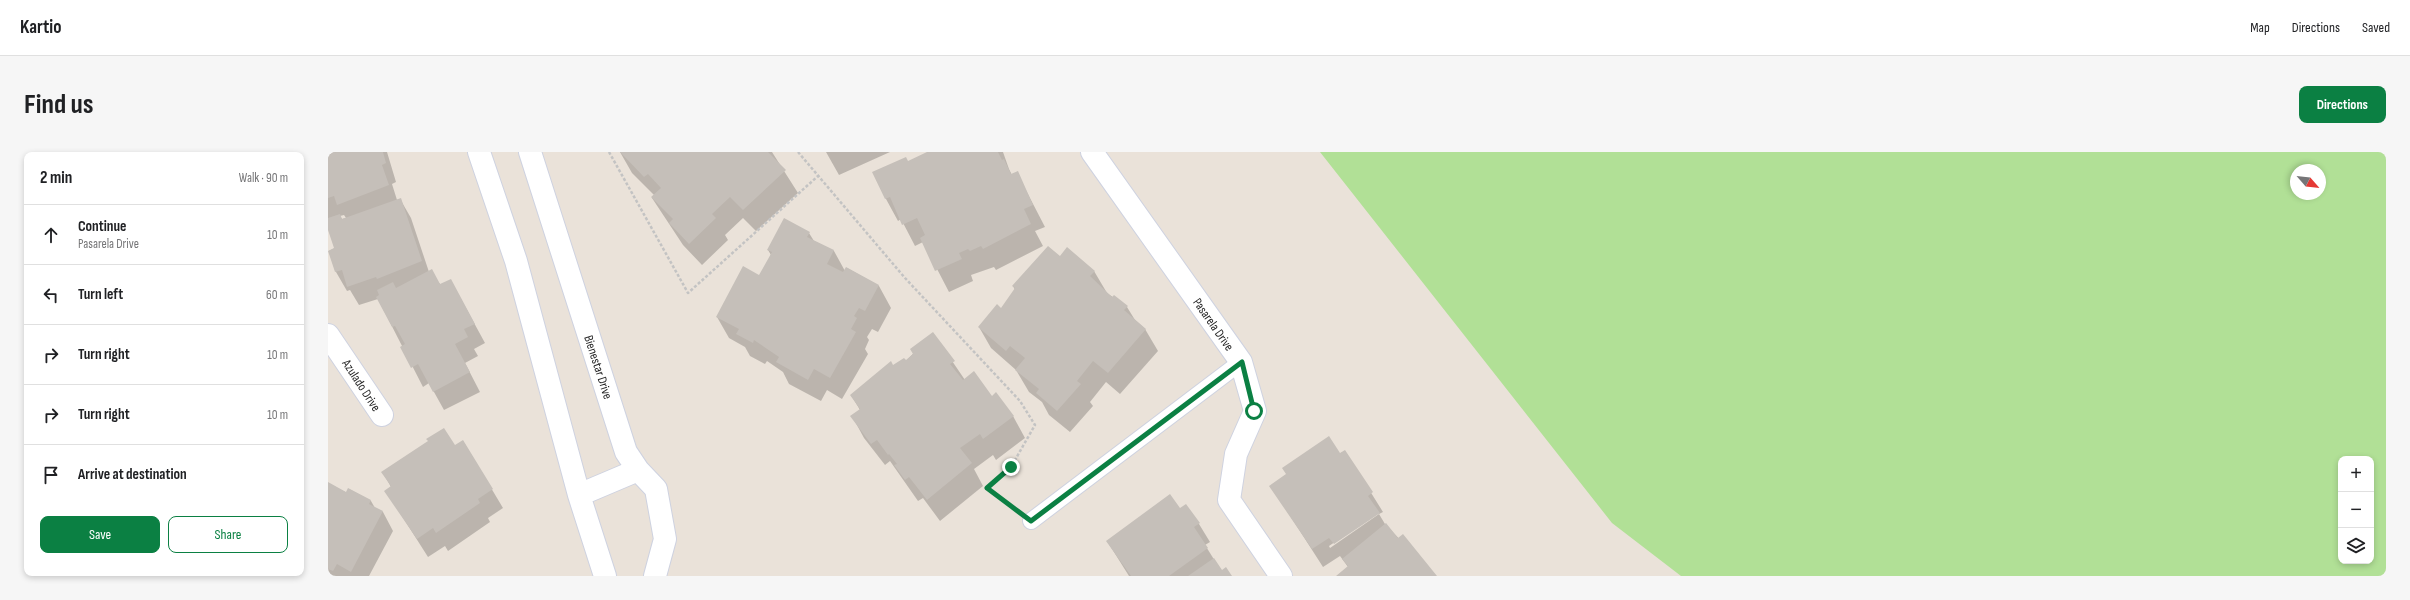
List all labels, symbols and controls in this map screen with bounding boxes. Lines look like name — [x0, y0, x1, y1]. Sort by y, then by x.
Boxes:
text: Kartio — [20, 16, 62, 39]
text: Map — [2250, 19, 2270, 36]
text: Directions — [2292, 19, 2340, 36]
text: Saved — [2362, 19, 2390, 36]
button: Directions — [2299, 86, 2386, 123]
text: Find us — [24, 88, 93, 121]
north arrow — [2290, 164, 2326, 200]
text: 2 min — [40, 168, 72, 188]
text: Walk · 90 m — [239, 170, 288, 186]
text: Continue — [78, 217, 127, 236]
icon: ahead — [40, 224, 62, 246]
text: 10 m — [267, 227, 288, 243]
text: Pasarela Drive — [78, 236, 139, 252]
icon: left — [40, 284, 62, 306]
text: Turn left — [78, 285, 123, 304]
text: 60 m — [266, 287, 288, 303]
street label: Pasarela Drive — [1189, 295, 1237, 354]
street label: Bienestar Drive — [580, 333, 616, 401]
icon: right — [40, 344, 62, 366]
text: Turn right — [78, 345, 130, 364]
text: 10 m — [267, 347, 288, 363]
street label: Azulado Drive — [338, 356, 384, 415]
route start — [1245, 402, 1263, 420]
icon: right — [40, 404, 62, 426]
text: Turn right — [78, 405, 130, 424]
text: 10 m — [267, 407, 288, 423]
map controls — [2338, 456, 2374, 564]
button: + — [2338, 456, 2374, 492]
route end — [1002, 458, 1020, 476]
icon: arrive — [40, 464, 62, 486]
text: Arrive at destination — [78, 465, 187, 484]
button: − — [2338, 492, 2374, 528]
button: Save — [40, 516, 160, 553]
button: Share — [168, 516, 288, 553]
button: layers — [2338, 528, 2374, 564]

